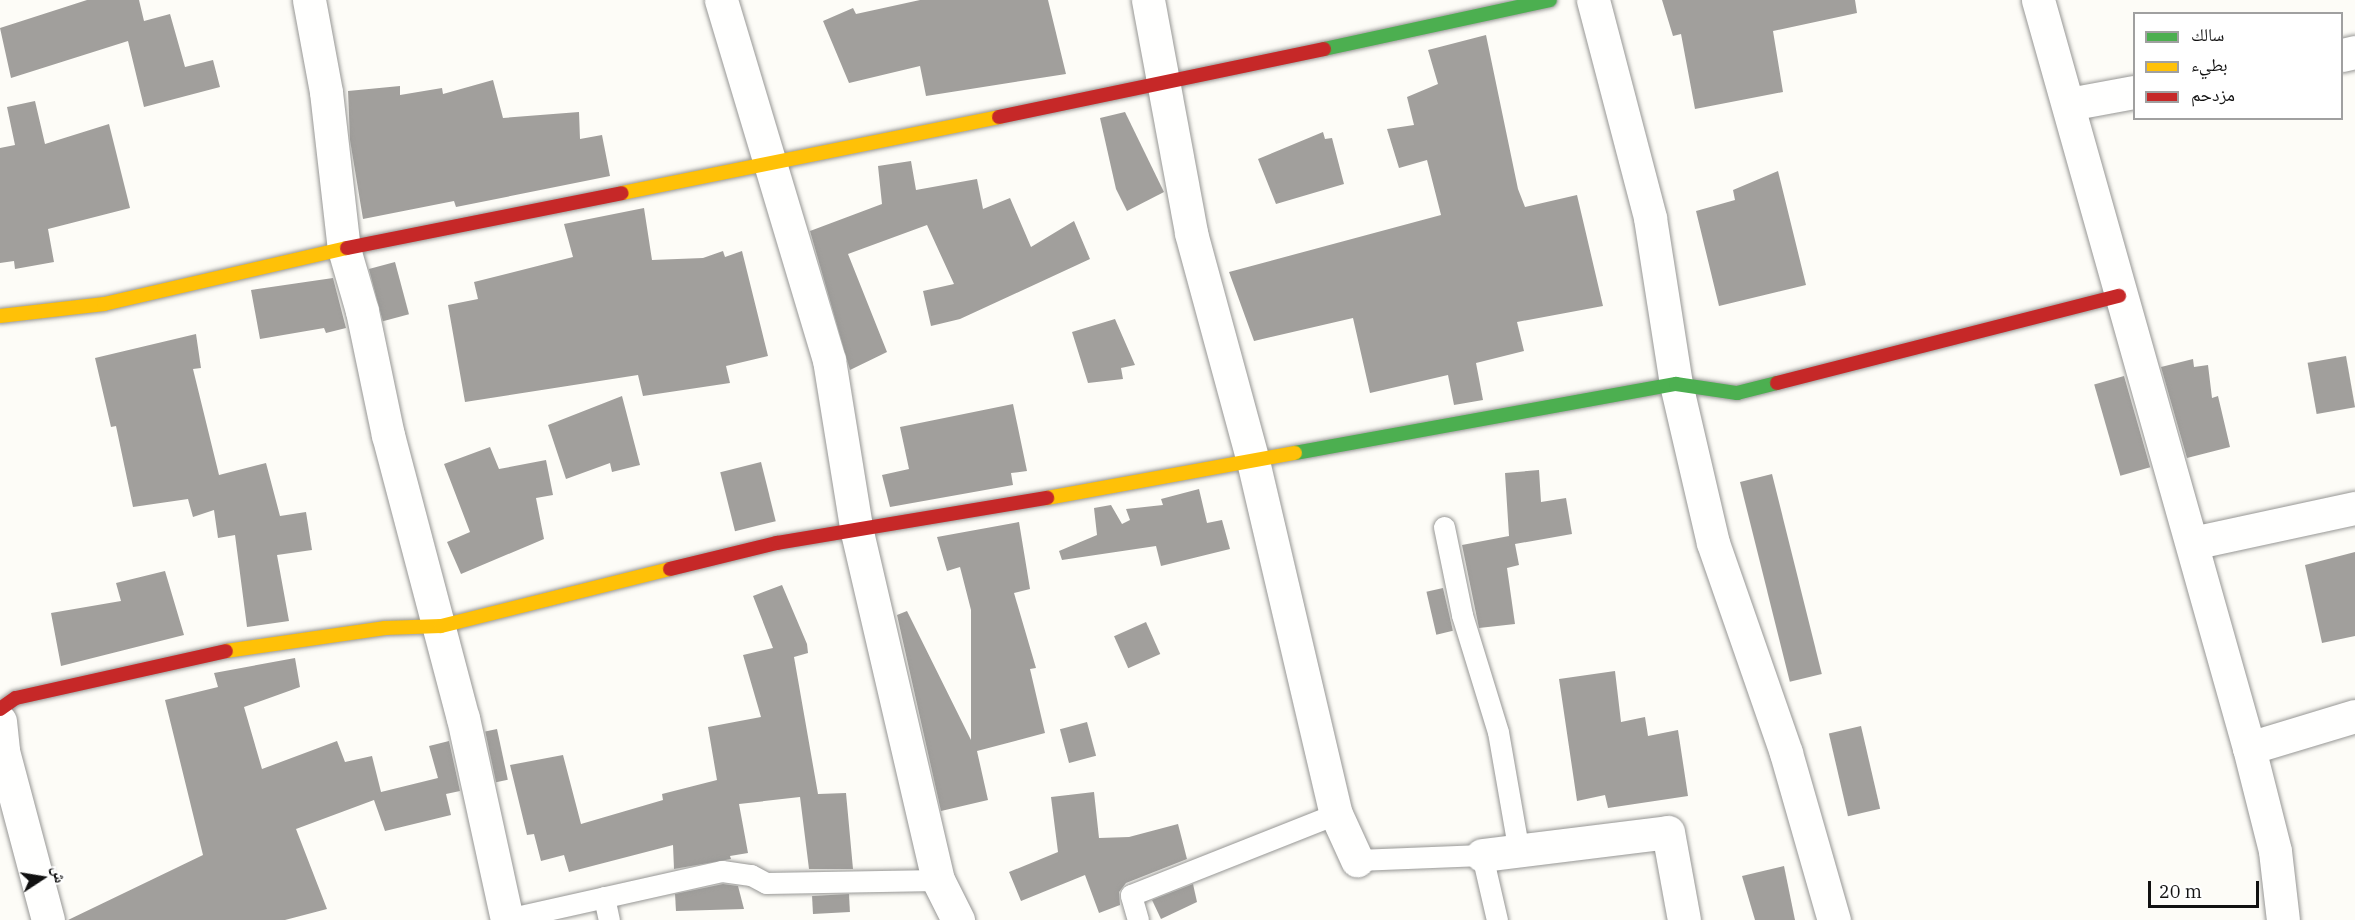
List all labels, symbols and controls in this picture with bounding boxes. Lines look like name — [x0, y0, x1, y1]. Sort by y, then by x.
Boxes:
legend — [2133, 12, 2343, 120]
text: سالك — [2191, 23, 2224, 46]
text: بطيء — [2191, 53, 2228, 76]
text: مزدحم — [2191, 83, 2235, 106]
north arrow — [12, 848, 72, 908]
text: ش — [48, 864, 71, 885]
scale bar — [2151, 869, 2262, 907]
text: 20 m — [2159, 880, 2202, 903]

